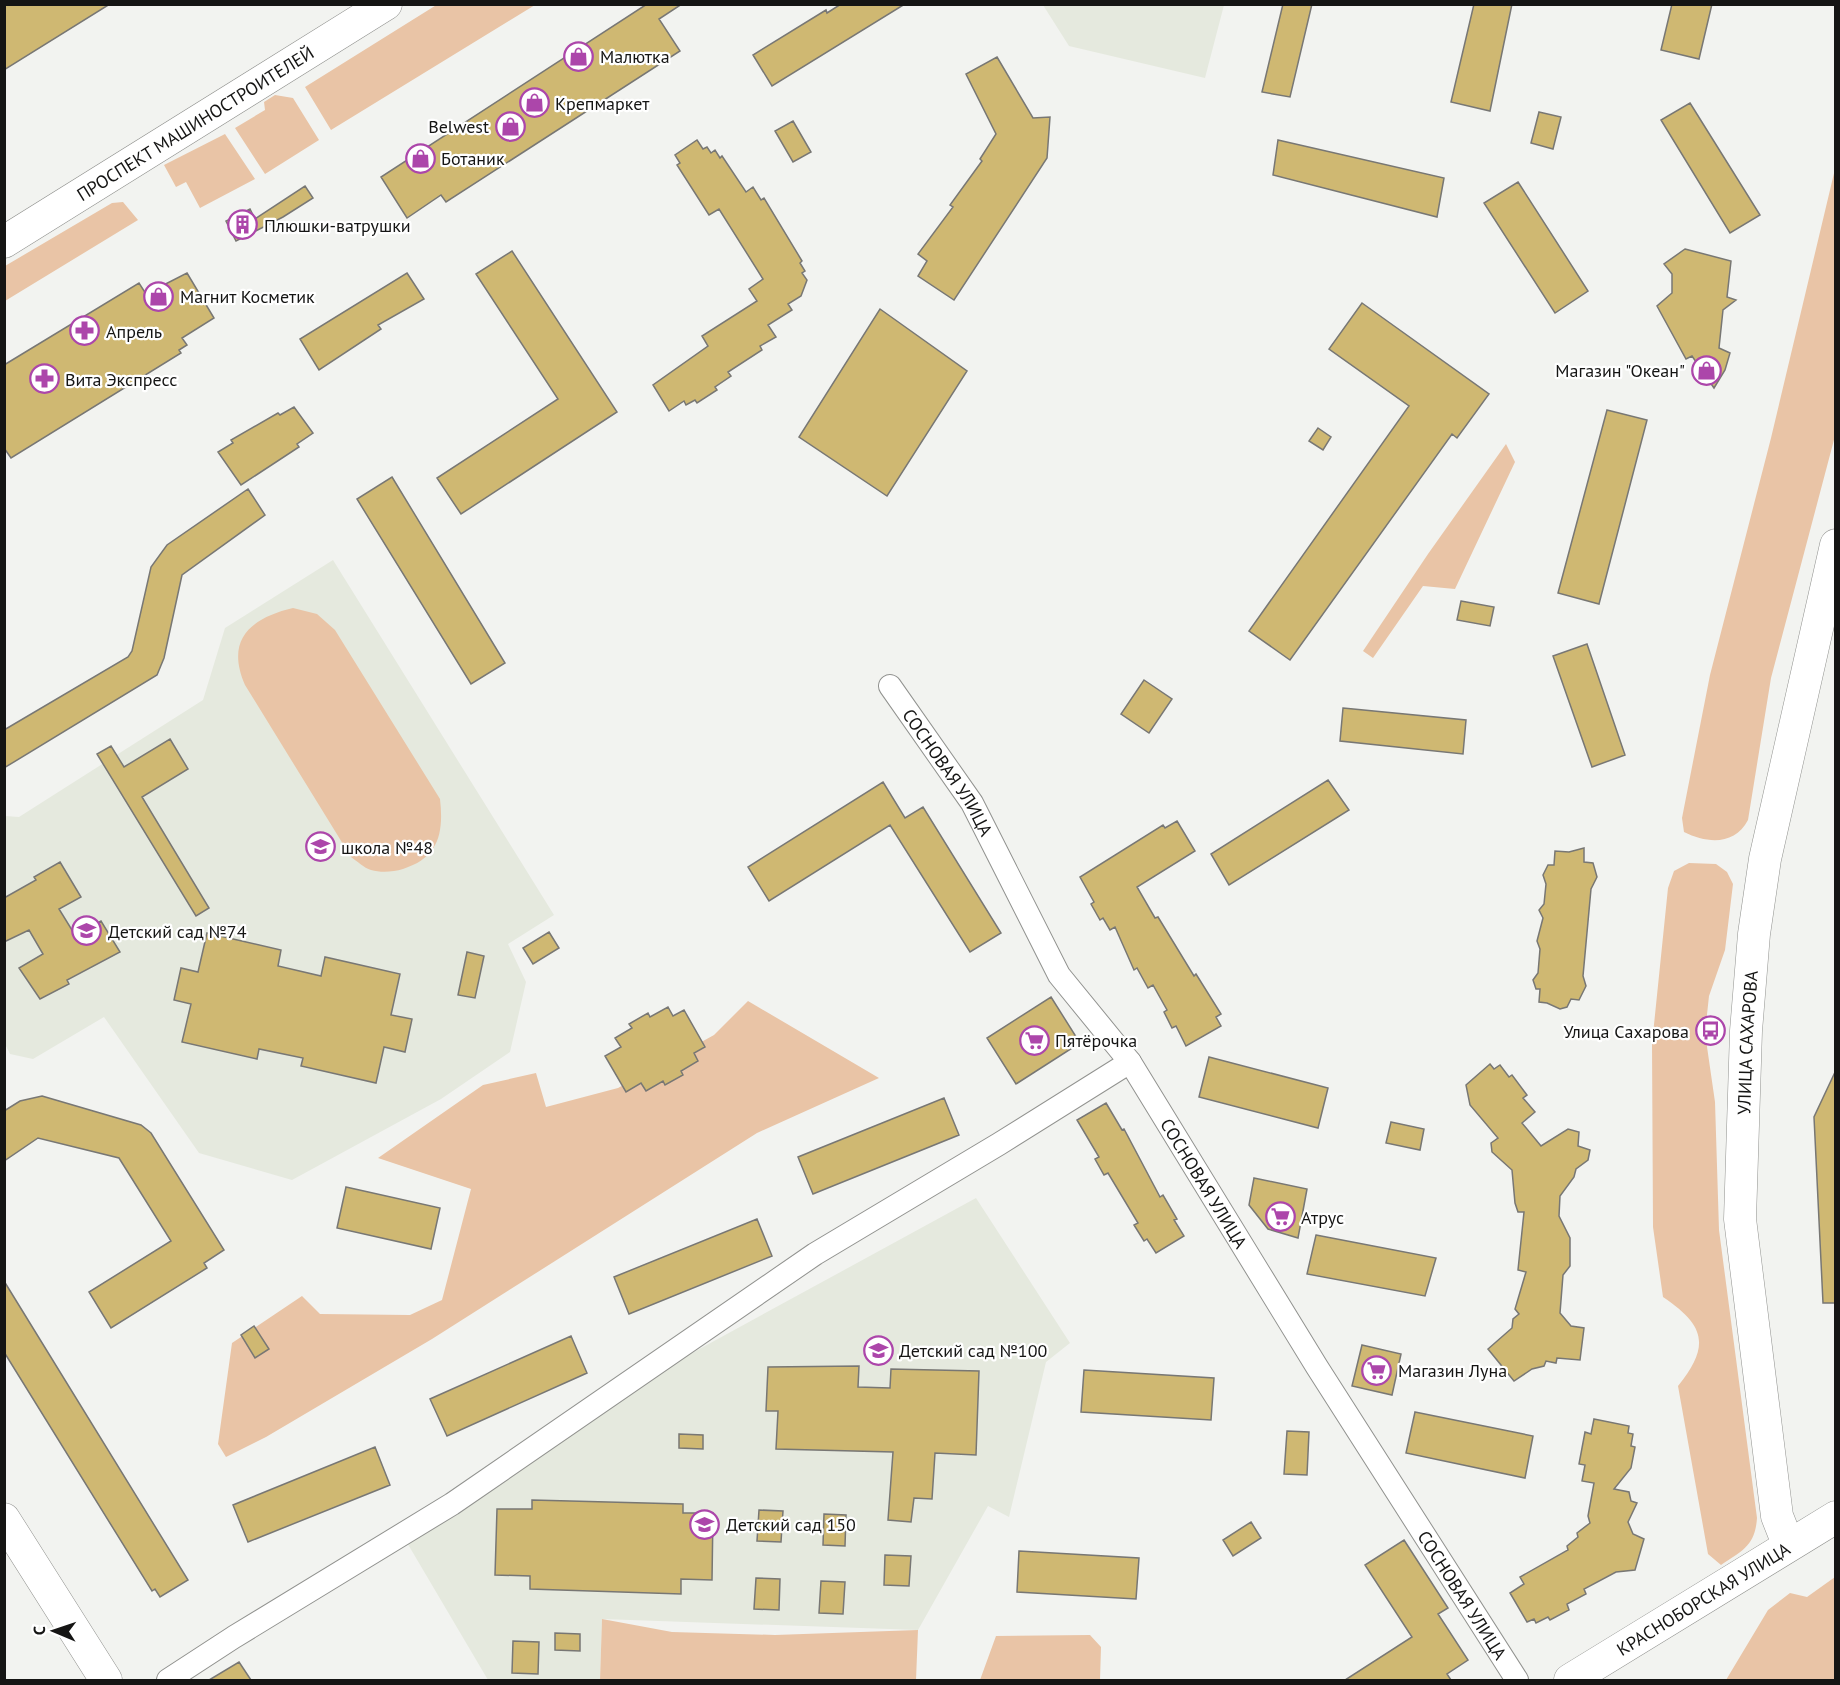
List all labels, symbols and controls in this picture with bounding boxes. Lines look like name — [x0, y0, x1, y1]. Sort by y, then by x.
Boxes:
shop icon: Малютка — [563, 40, 595, 72]
street label: ПРОСПЕКТ МАШИНОСТРОИТЕЛЕЙ — [72, 41, 318, 206]
place label: Малютка — [600, 45, 670, 68]
shop icon: Крепмаркет — [518, 87, 550, 119]
place label: Крепмаркет — [555, 92, 650, 115]
shop icon: Belwest — [494, 110, 526, 142]
place label: Belwest — [428, 115, 489, 138]
shop icon: Ботаник — [404, 142, 436, 174]
place label: Ботаник — [441, 147, 505, 170]
building icon: Плюшки-ватрушки — [227, 209, 259, 241]
place label: Плюшки-ватрушки — [264, 214, 411, 237]
shop icon: Магнит Косметик — [143, 280, 175, 312]
place label: Магнит Косметик — [180, 285, 315, 308]
pharmacy icon: Апрель — [69, 315, 101, 347]
place label: Апрель — [106, 320, 162, 343]
shop icon: Магазин "Океан" — [1690, 354, 1722, 386]
place label: Магазин "Океан" — [1555, 359, 1685, 382]
pharmacy icon: Вита Экспресс — [28, 363, 60, 395]
place label: Вита Экспресс — [65, 368, 177, 391]
street label: СОСНОВАЯ УЛИЦА — [898, 704, 998, 840]
school or university icon: школа №48 — [304, 831, 336, 863]
place label: школа №48 — [341, 836, 433, 859]
school or university icon: Детский сад №74 — [71, 915, 103, 947]
place label: Детский сад №74 — [108, 920, 247, 943]
street label: УЛИЦА САХАРОВА — [1732, 969, 1762, 1115]
bus stop icon: Улица Сахарова — [1694, 1015, 1726, 1047]
place label: Улица Сахарова — [1563, 1020, 1689, 1043]
supermarket icon: Пятёрочка — [1018, 1024, 1050, 1056]
place label: Пятёрочка — [1055, 1029, 1137, 1052]
street label: СОСНОВАЯ УЛИЦА — [1156, 1114, 1253, 1253]
supermarket icon: Атрус — [1264, 1201, 1296, 1233]
place label: Атрус — [1301, 1206, 1344, 1229]
school or university icon: Детский сад №100 — [862, 1334, 894, 1366]
place label: Детский сад №100 — [899, 1339, 1047, 1362]
supermarket icon: Магазин Луна — [1361, 1354, 1393, 1386]
place label: Магазин Луна — [1398, 1359, 1507, 1382]
school or university icon: Детский сад 150 — [689, 1508, 721, 1540]
place label: Детский сад 150 — [726, 1513, 856, 1536]
street label: СОСНОВАЯ УЛИЦА — [1413, 1526, 1512, 1664]
street label: КРАСНОБОРСКАЯ УЛИЦА — [1612, 1536, 1794, 1660]
north arrow — [24, 1601, 84, 1661]
text: С — [29, 1626, 49, 1635]

